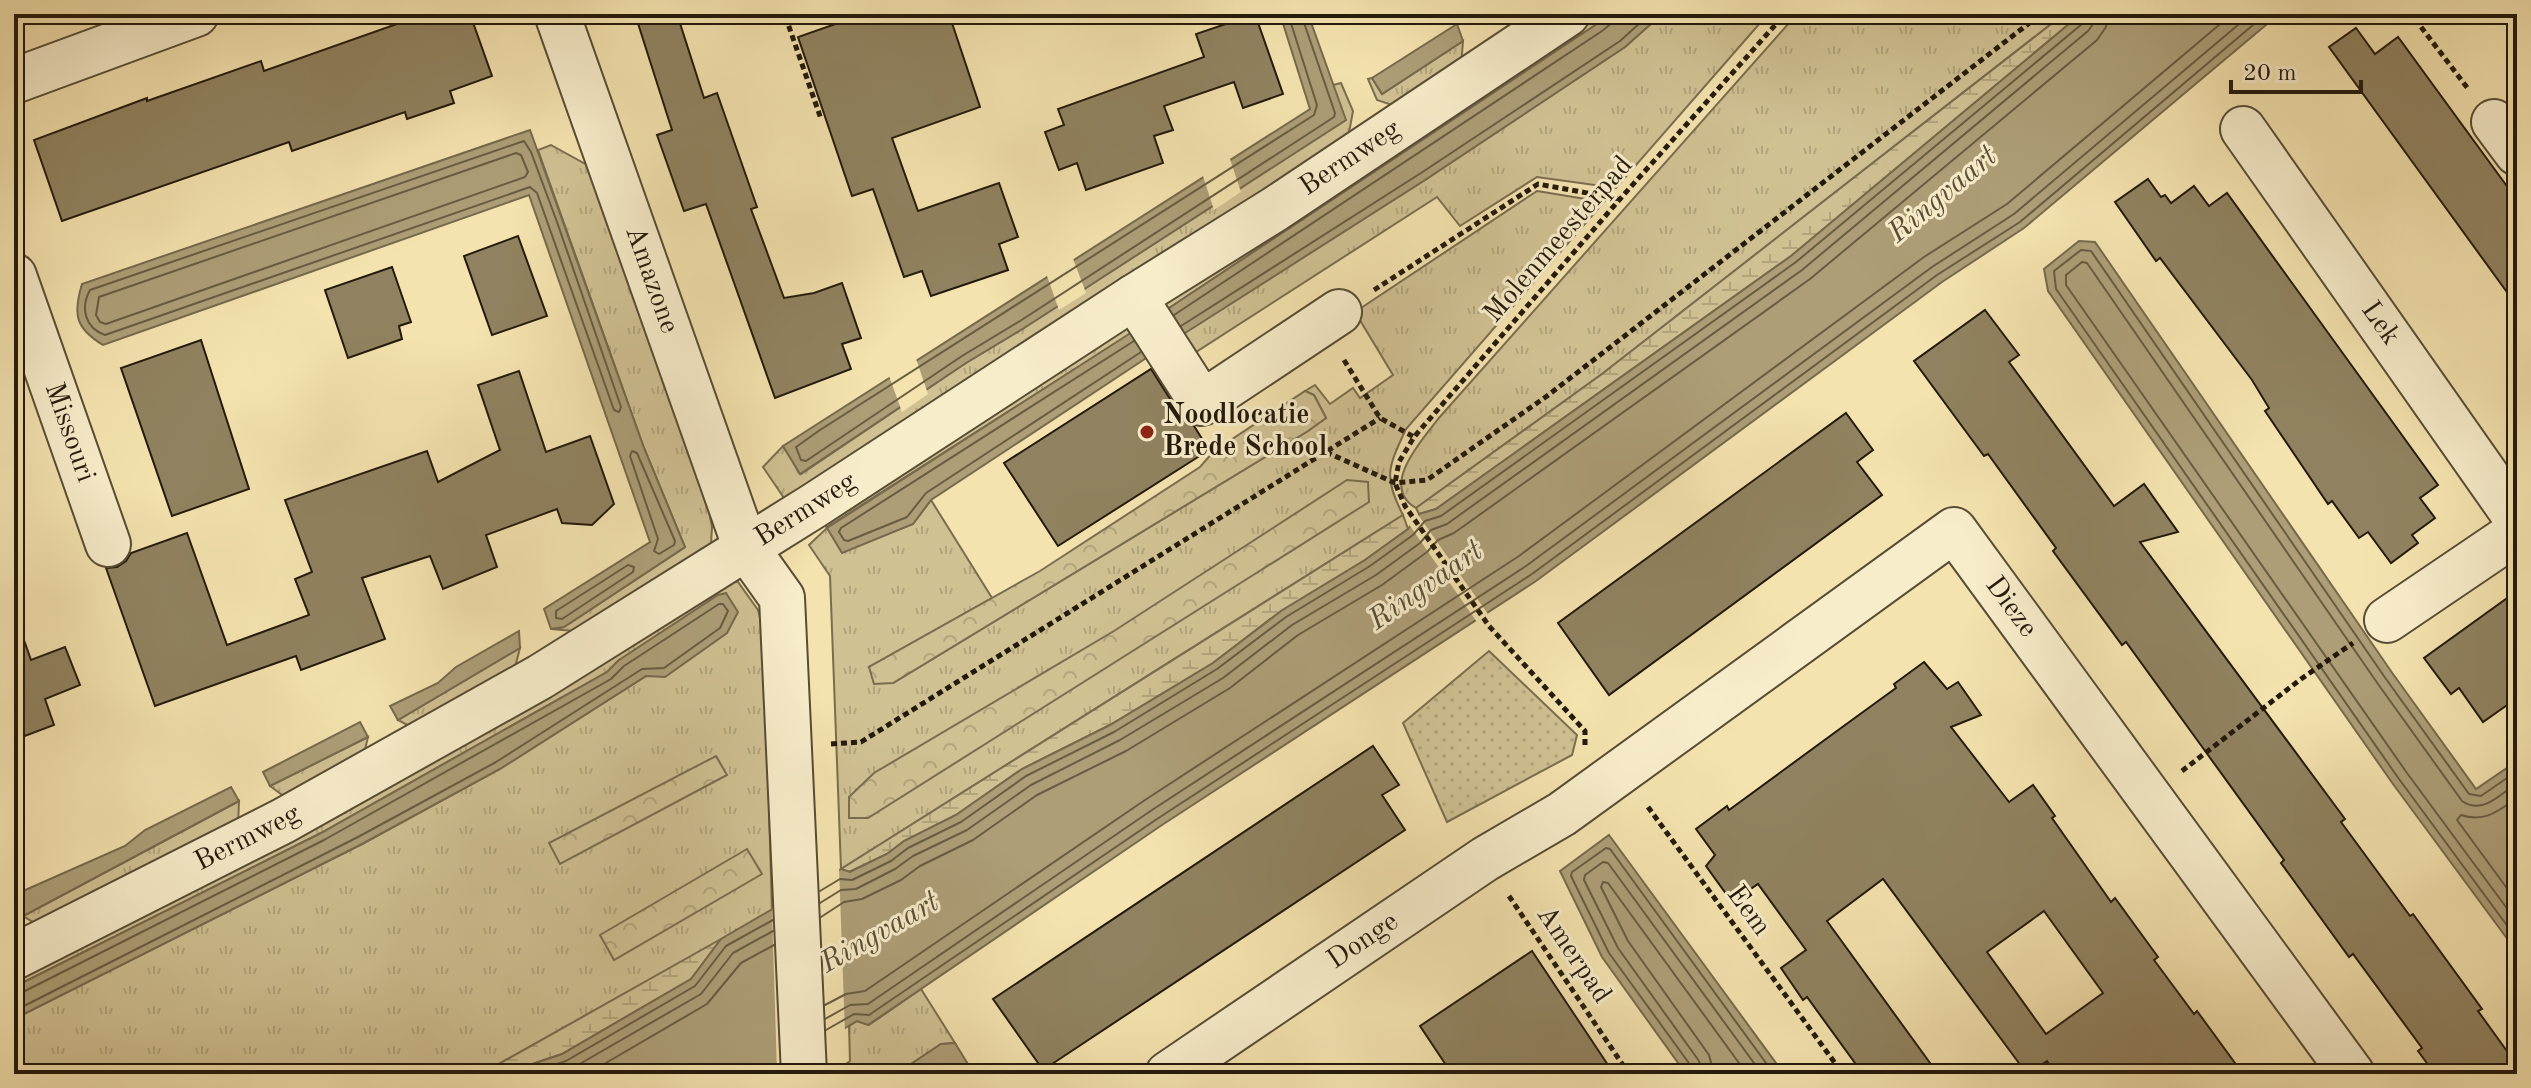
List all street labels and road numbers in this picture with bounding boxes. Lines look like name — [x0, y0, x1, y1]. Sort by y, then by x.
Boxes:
street label: Bermweg — [1295, 115, 1406, 202]
street label: Molenmeesterpad — [1479, 152, 1639, 328]
street label: Amazone — [619, 223, 683, 337]
street label: Lek — [2355, 297, 2405, 351]
street label: Missouri — [39, 379, 99, 486]
street label: Bermweg — [750, 468, 862, 553]
street label: Dieze — [1979, 572, 2042, 643]
street label: Bermweg — [190, 800, 305, 877]
street label: Eem — [1721, 881, 1775, 941]
street label: Amerpad — [1530, 901, 1616, 1009]
street label: Donge — [1323, 908, 1404, 975]

